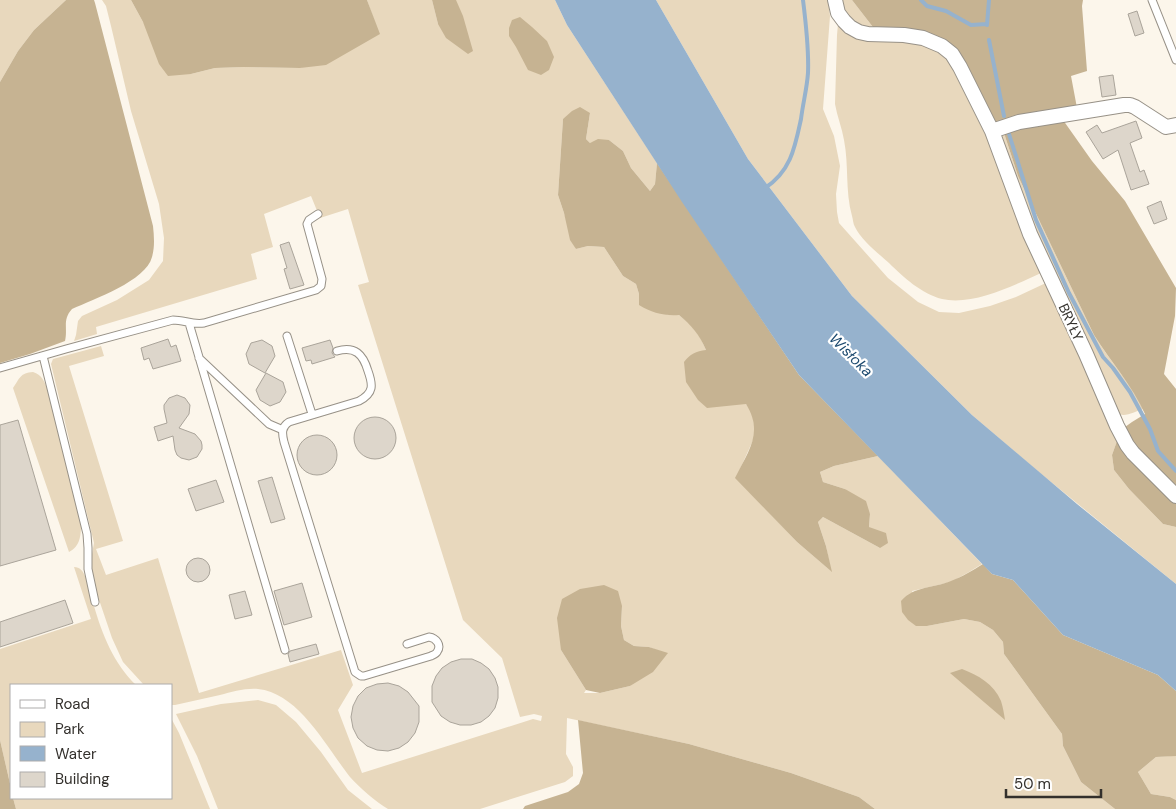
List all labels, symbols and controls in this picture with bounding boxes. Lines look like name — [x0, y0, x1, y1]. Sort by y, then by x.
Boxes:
street label: BRYŁY — [1055, 301, 1087, 343]
water label: Wisłoka — [825, 329, 877, 381]
legend — [10, 684, 172, 799]
text: Road — [55, 694, 90, 714]
text: Park — [55, 719, 85, 739]
text: Water — [55, 744, 97, 764]
scale bar — [1006, 766, 1101, 798]
text: Building — [55, 769, 110, 789]
text: 50 m — [1014, 774, 1051, 794]

